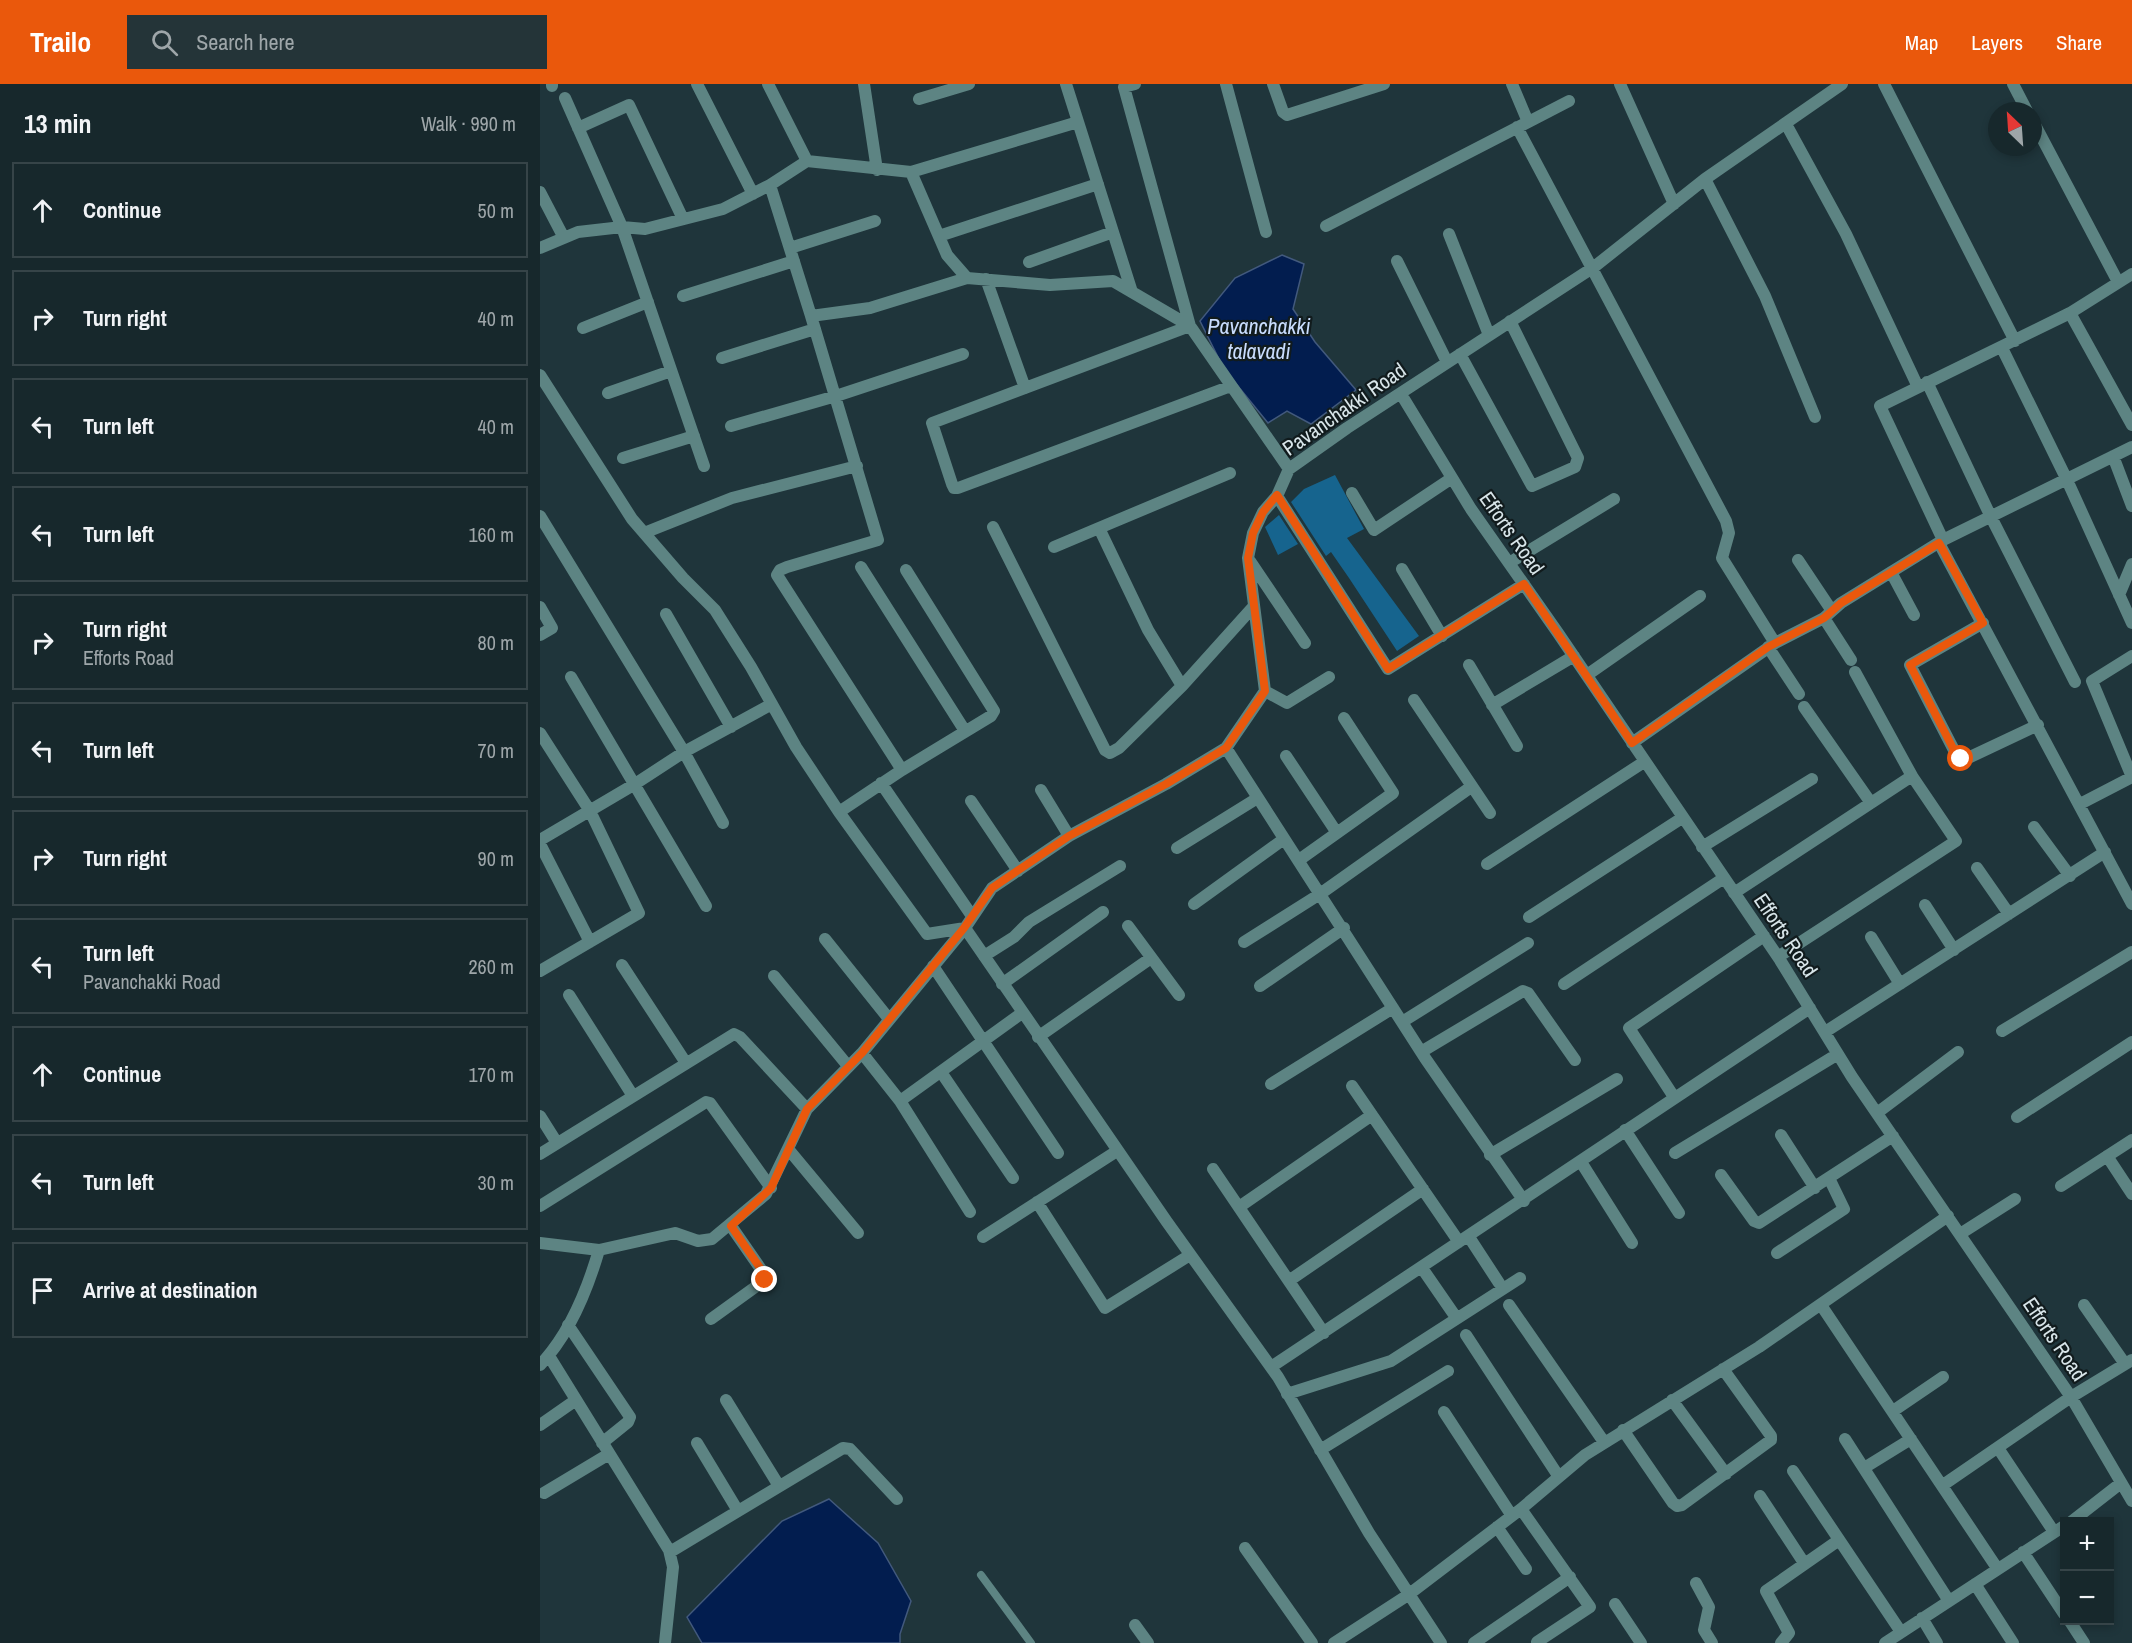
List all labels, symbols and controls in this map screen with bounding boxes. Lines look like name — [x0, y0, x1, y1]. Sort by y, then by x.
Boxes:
search box — [127, 15, 547, 69]
text: Trailo — [30, 23, 91, 61]
icon: search — [148, 26, 181, 59]
text: Search here — [196, 27, 295, 57]
text: Map — [1905, 28, 1938, 57]
text: Layers — [1971, 28, 2023, 57]
text: Share — [2056, 28, 2102, 57]
north arrow — [1988, 102, 2042, 156]
text: 13 min — [24, 106, 92, 141]
text: Walk · 990 m — [421, 110, 516, 137]
icon: ahead — [26, 194, 59, 227]
text: Continue — [83, 195, 161, 225]
text: 50 m — [478, 197, 514, 224]
icon: right — [26, 302, 59, 335]
text: Turn right — [83, 303, 167, 333]
text: 40 m — [478, 305, 514, 332]
water label: Pavanchakki talavadi — [1207, 311, 1311, 366]
street label: Pavanchakki Road — [1276, 356, 1412, 462]
icon: left — [26, 410, 59, 443]
text: Turn left — [83, 411, 154, 441]
text: 40 m — [478, 413, 514, 440]
street label: Efforts Road — [1473, 486, 1551, 580]
icon: left — [26, 518, 59, 551]
text: Turn left — [83, 519, 154, 549]
text: 160 m — [468, 521, 514, 548]
text: Turn right — [83, 614, 167, 644]
icon: right — [26, 626, 59, 659]
text: 80 m — [478, 629, 514, 656]
text: Efforts Road — [83, 644, 174, 671]
icon: left — [26, 734, 59, 767]
text: Turn left — [83, 735, 154, 765]
text: 70 m — [478, 737, 514, 764]
route start — [1947, 745, 1973, 771]
icon: right — [26, 842, 59, 875]
text: Turn right — [83, 843, 167, 873]
text: 90 m — [478, 845, 514, 872]
street label: Efforts Road — [1747, 887, 1825, 983]
text: Turn left — [83, 938, 154, 968]
icon: left — [26, 950, 59, 983]
text: 260 m — [468, 953, 514, 980]
text: Pavanchakki Road — [83, 968, 221, 995]
icon: ahead — [26, 1058, 59, 1091]
text: Continue — [83, 1059, 161, 1089]
text: 170 m — [468, 1061, 514, 1088]
icon: left — [26, 1166, 59, 1199]
text: Turn left — [83, 1167, 154, 1197]
text: 30 m — [478, 1169, 514, 1196]
route end — [751, 1266, 777, 1292]
icon: arrive — [26, 1274, 59, 1307]
text: Arrive at destination — [83, 1275, 257, 1305]
street label: Efforts Road — [2016, 1291, 2094, 1387]
map controls — [2060, 1517, 2114, 1625]
button: + — [2060, 1517, 2114, 1571]
button: − — [2060, 1571, 2114, 1625]

